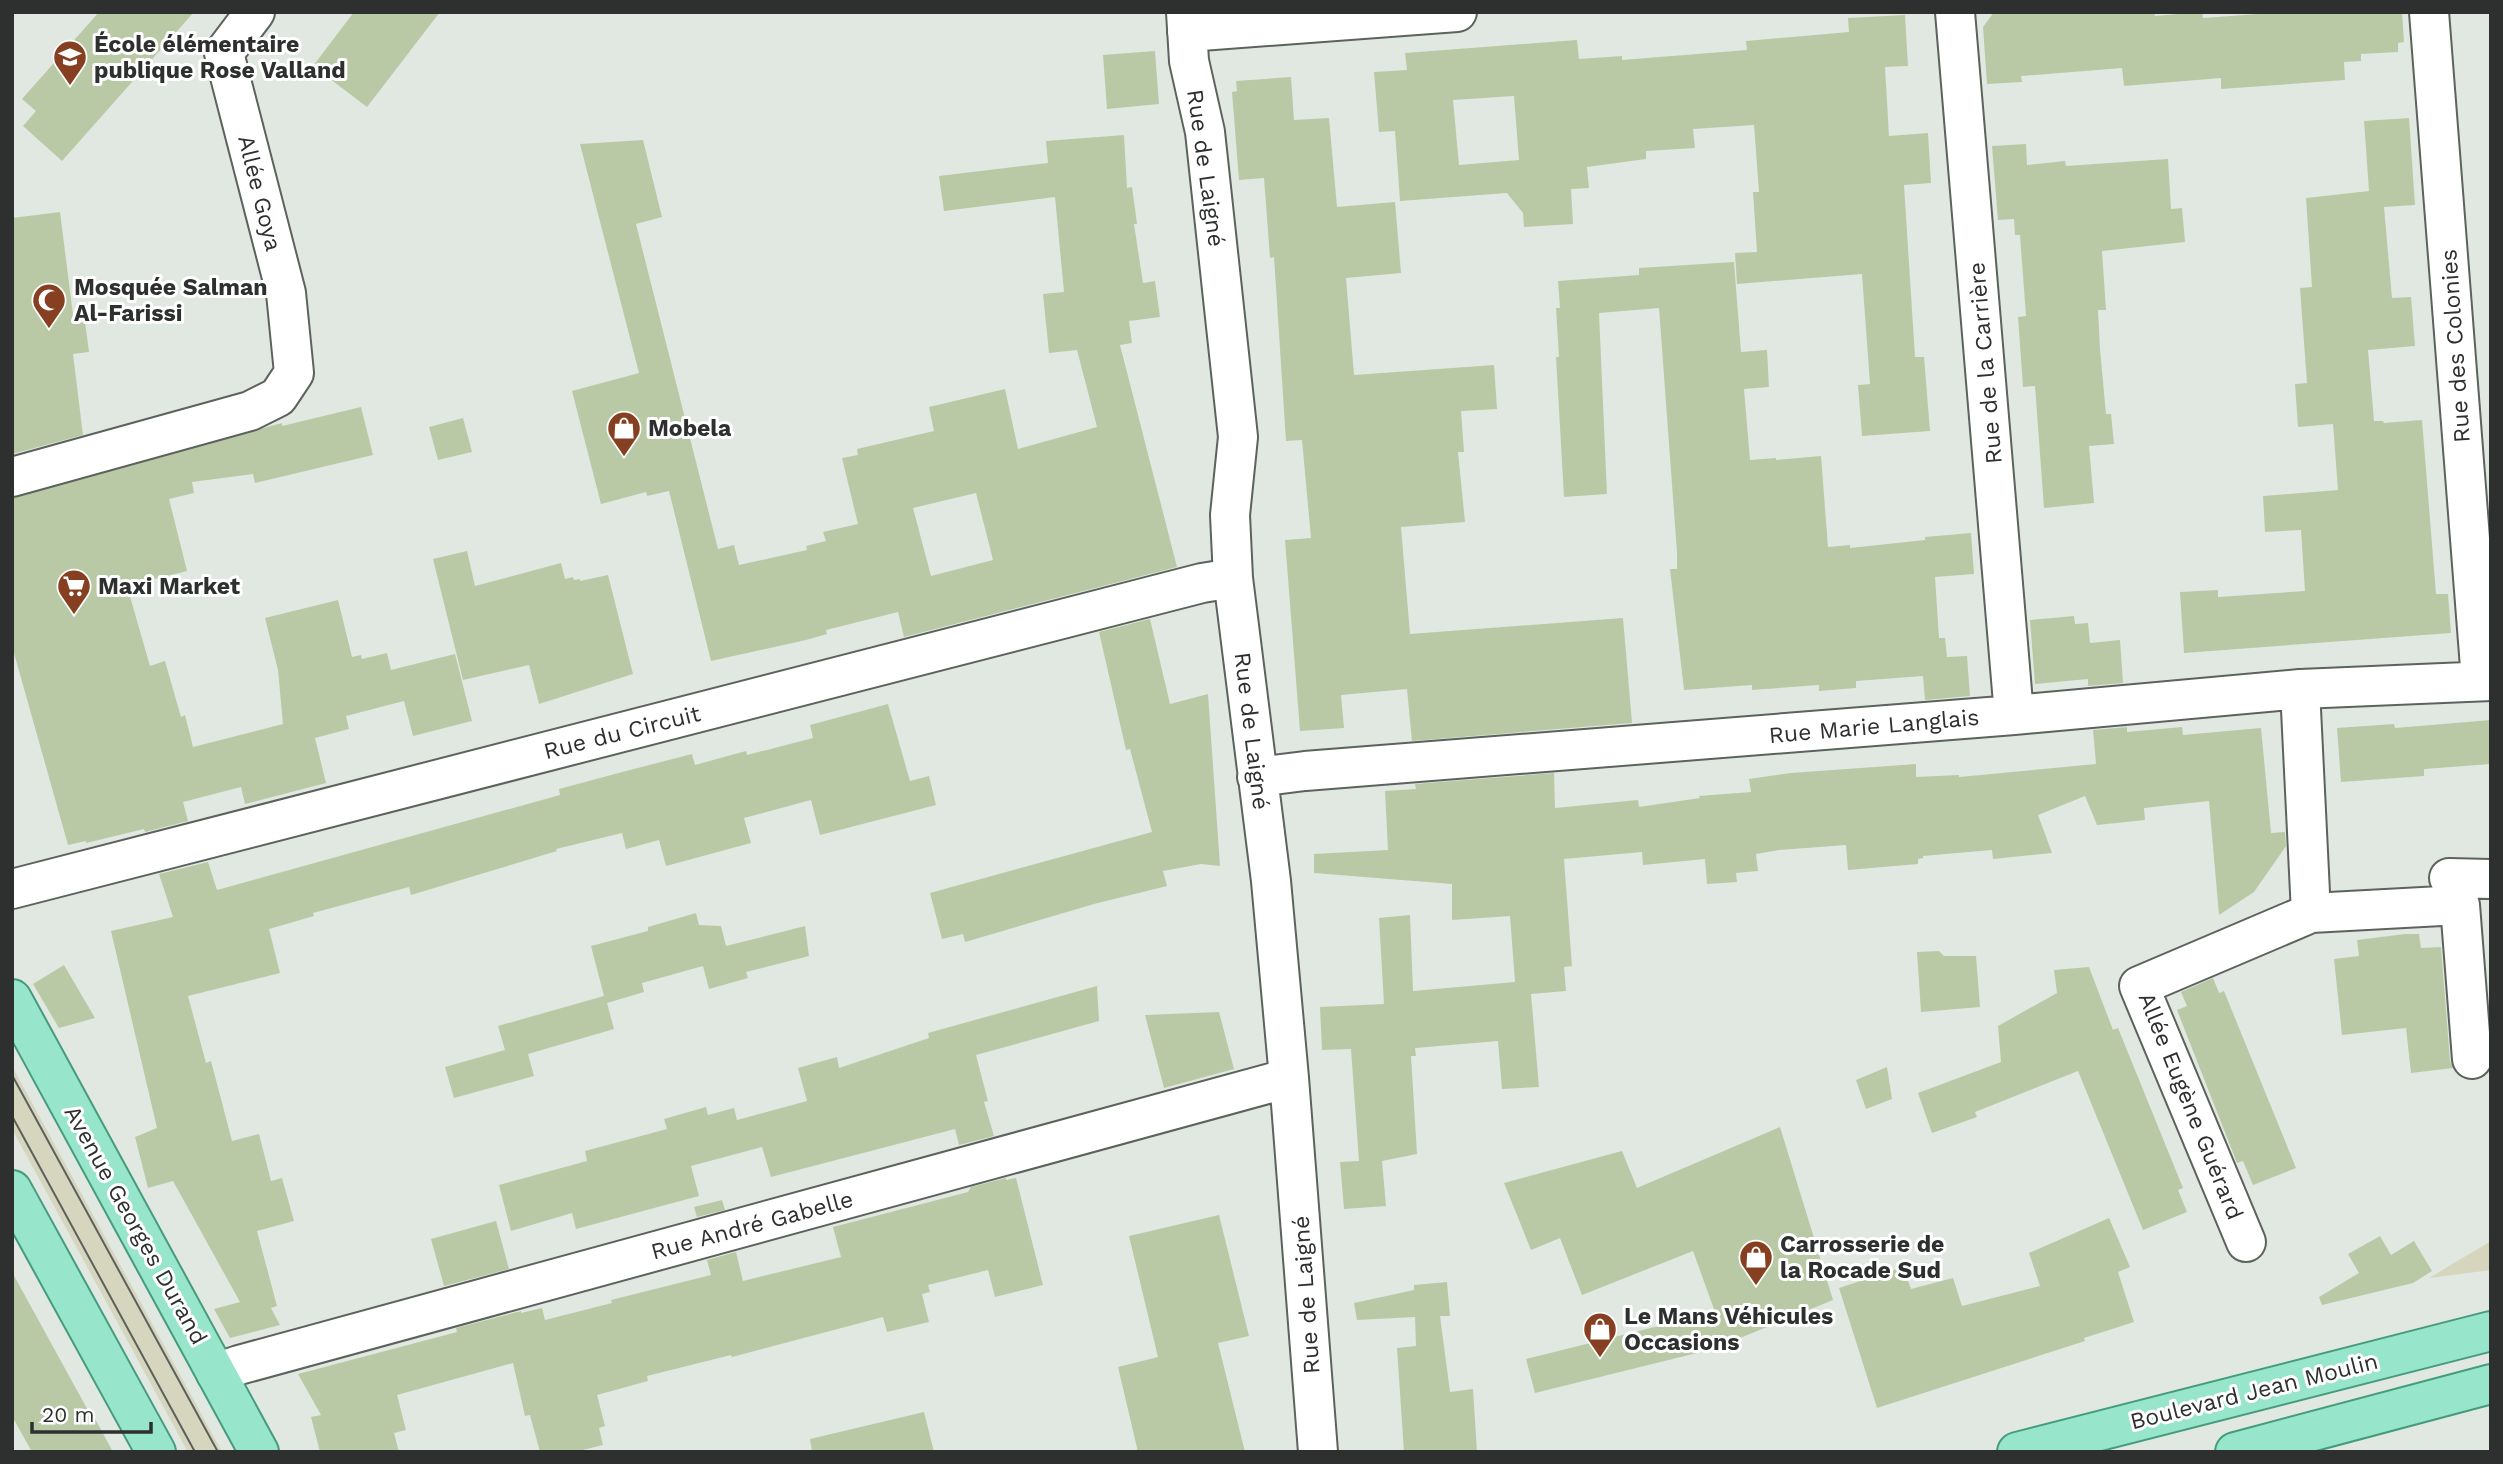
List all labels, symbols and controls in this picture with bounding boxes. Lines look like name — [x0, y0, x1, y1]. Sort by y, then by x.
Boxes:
place label: École élémentaire publique Rose Valland — [94, 31, 346, 84]
school or university icon: École élémentaire publique Rose Valland — [51, 38, 89, 87]
street label: Rue de Laigné — [1181, 88, 1230, 248]
street label: Allée Goya — [232, 132, 287, 254]
street label: Rue des Colonies — [2435, 248, 2476, 444]
street label: Rue de la Carrière — [1963, 261, 2008, 465]
place label: Mosquée Salman Al-Farissi — [74, 274, 268, 327]
mosque icon: Mosquée Salman Al-Farissi — [30, 281, 68, 330]
shop icon: Mobela — [605, 409, 643, 458]
place label: Mobela — [648, 415, 732, 442]
supermarket icon: Maxi Market — [55, 567, 93, 616]
place label: Maxi Market — [98, 573, 240, 600]
street label: Rue de Laigné — [1228, 651, 1275, 811]
street label: Rue du Circuit — [541, 700, 704, 765]
street label: Rue Marie Langlais — [1768, 704, 1980, 749]
street label: Allée Eugène Guérard — [2133, 989, 2249, 1224]
street label: Avenue Georges Durand — [59, 1101, 213, 1349]
street label: Rue André Gabelle — [648, 1186, 856, 1265]
street label: Rue de Laigné — [1288, 1215, 1325, 1375]
place label: Carrosserie de la Rocade Sud — [1780, 1231, 1944, 1284]
shop icon: Carrosserie de la Rocade Sud — [1737, 1238, 1775, 1287]
place label: Le Mans Véhicules Occasions — [1624, 1303, 1833, 1356]
shop icon: Le Mans Véhicules Occasions — [1581, 1310, 1619, 1359]
street label: Boulevard Jean Moulin — [2127, 1348, 2381, 1435]
scale bar — [32, 1390, 150, 1434]
text: 20 m — [42, 1402, 94, 1427]

